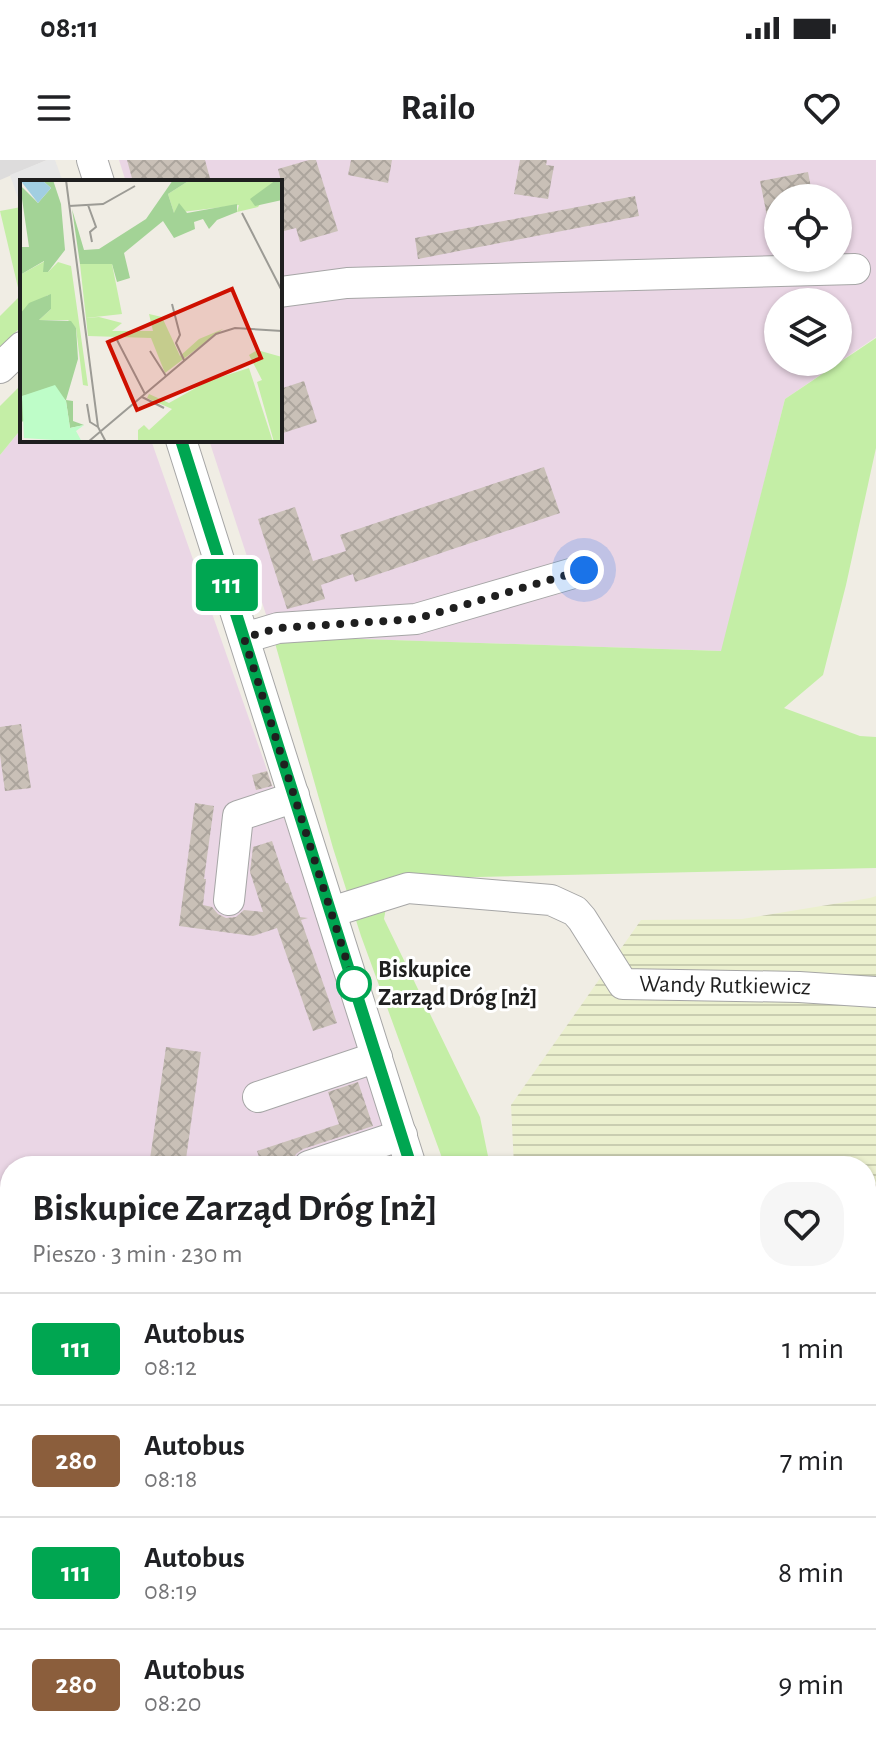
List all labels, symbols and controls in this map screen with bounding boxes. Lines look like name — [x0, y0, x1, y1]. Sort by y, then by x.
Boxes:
text: 08:11 — [40, 13, 99, 43]
icon: menu — [32, 86, 76, 130]
icon: heart — [800, 86, 844, 130]
text: Railo — [401, 90, 475, 126]
inset map — [20, 180, 282, 442]
map controls — [764, 184, 852, 376]
button: locate — [764, 184, 852, 272]
button: layers — [764, 288, 852, 376]
your location — [564, 550, 604, 590]
line badge: 111 — [181, 559, 273, 611]
text: 111 — [212, 571, 242, 599]
place label: Biskupice Zarząd Dróg [nż] — [378, 958, 537, 1010]
marker: Biskupice Zarząd Dróg [nż] — [337, 967, 371, 1001]
street label: Wandy Rutkiewicz — [639, 972, 812, 1000]
button: heart — [760, 1182, 844, 1266]
text: Biskupice Zarząd Dróg [nż] — [32, 1190, 437, 1228]
text: Pieszo · 3 min · 230 m — [32, 1241, 242, 1267]
text: Autobus — [144, 1319, 245, 1349]
text: 1 min — [782, 1334, 844, 1364]
text: 111 — [61, 1335, 91, 1363]
text: 08:12 — [144, 1354, 197, 1380]
text: Autobus — [144, 1431, 245, 1461]
text: 7 min — [780, 1446, 844, 1476]
text: 280 — [55, 1447, 97, 1475]
text: 08:18 — [144, 1466, 197, 1492]
text: Autobus — [144, 1543, 245, 1573]
text: 8 min — [778, 1558, 844, 1588]
text: 111 — [61, 1559, 91, 1587]
text: 08:19 — [144, 1578, 197, 1604]
text: Autobus — [144, 1655, 245, 1685]
text: 9 min — [778, 1670, 844, 1700]
text: 280 — [55, 1671, 97, 1699]
text: 08:20 — [144, 1690, 202, 1716]

